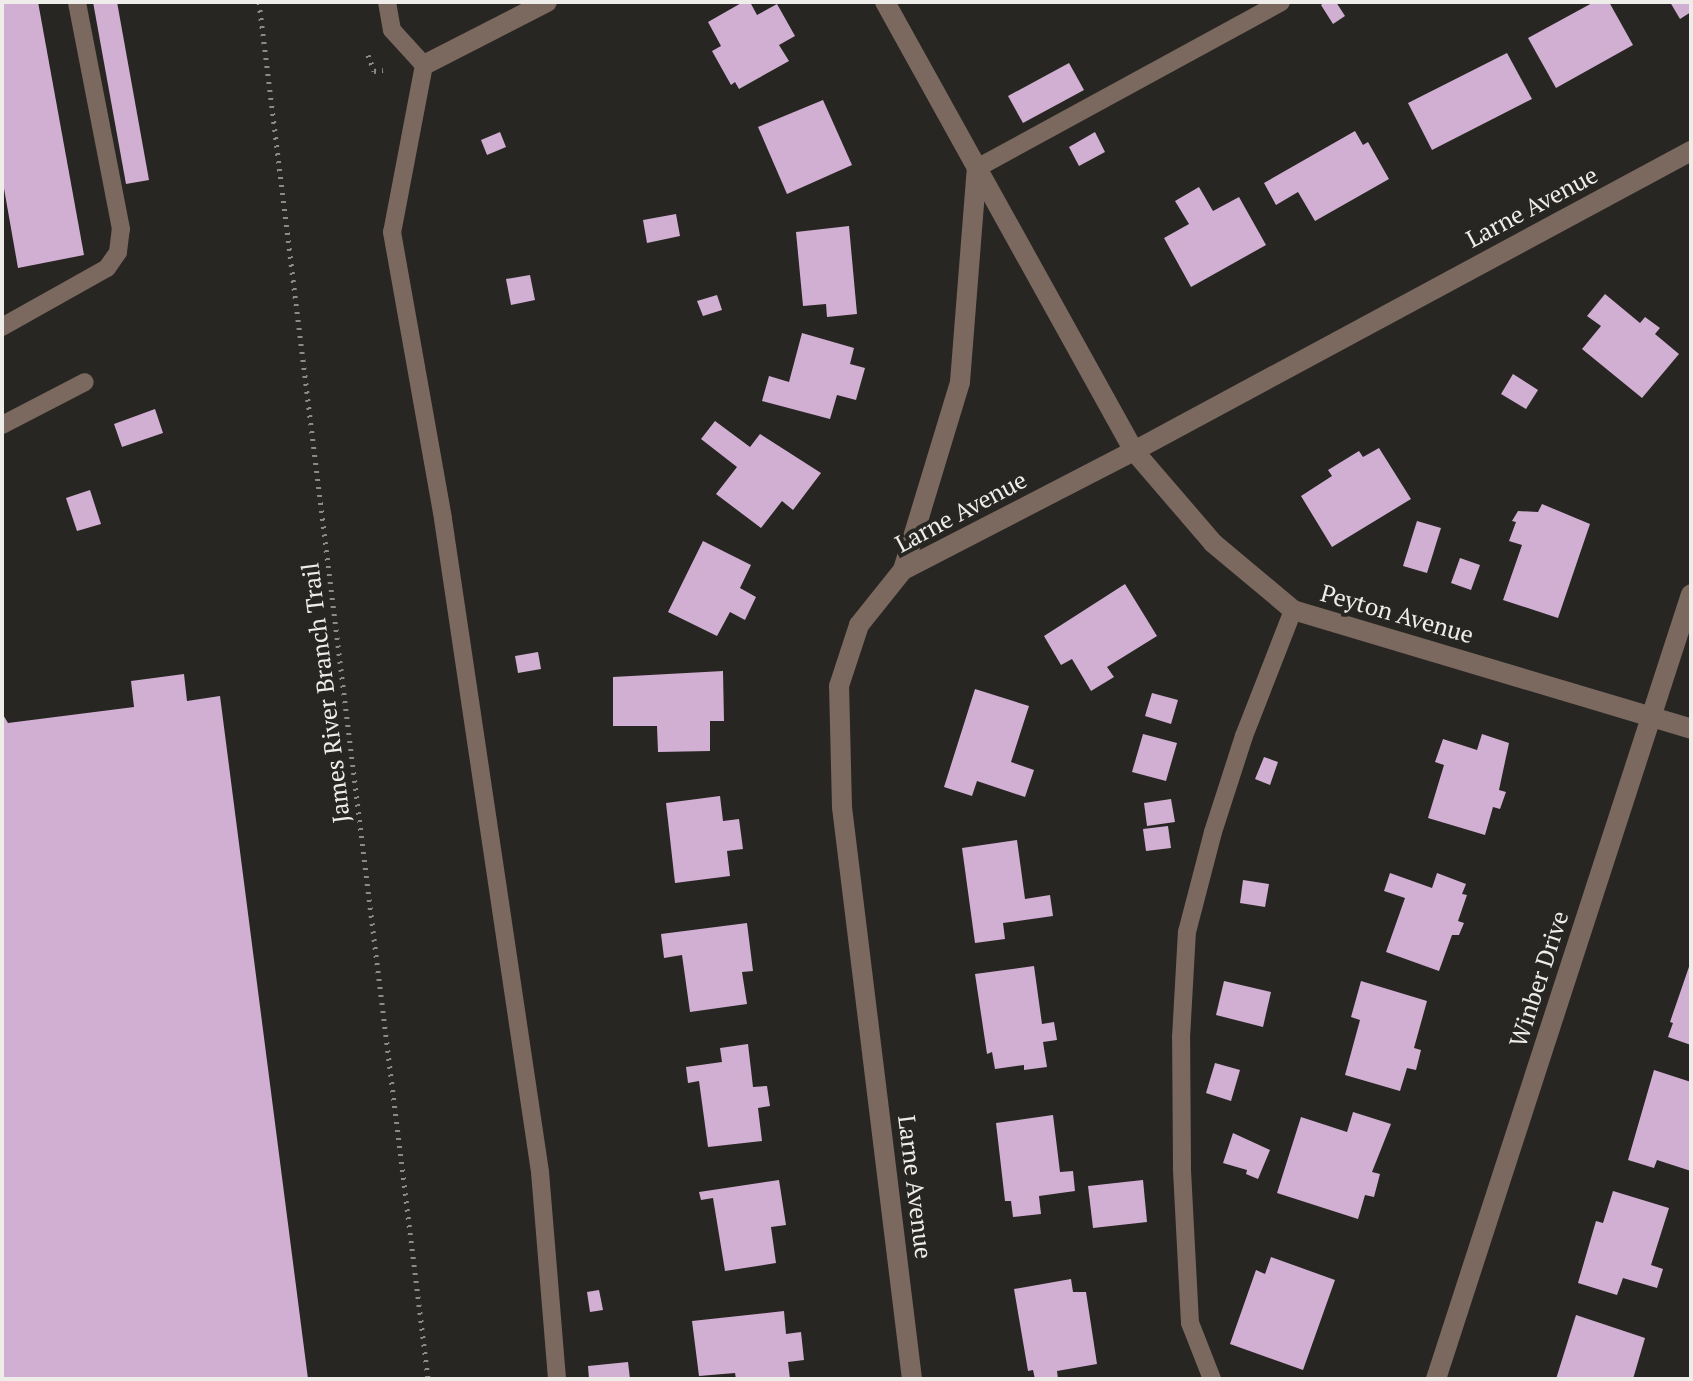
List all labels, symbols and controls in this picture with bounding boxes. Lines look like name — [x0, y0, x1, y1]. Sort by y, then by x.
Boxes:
street label: Larne Avenue — [1461, 160, 1603, 254]
street label: Larne Avenue — [890, 465, 1032, 559]
street label: James River Branch Trail — [296, 561, 356, 825]
street label: Peyton Avenue — [1317, 578, 1477, 650]
street label: Winber Drive — [1503, 907, 1575, 1051]
street label: Larne Avenue — [892, 1113, 938, 1261]

